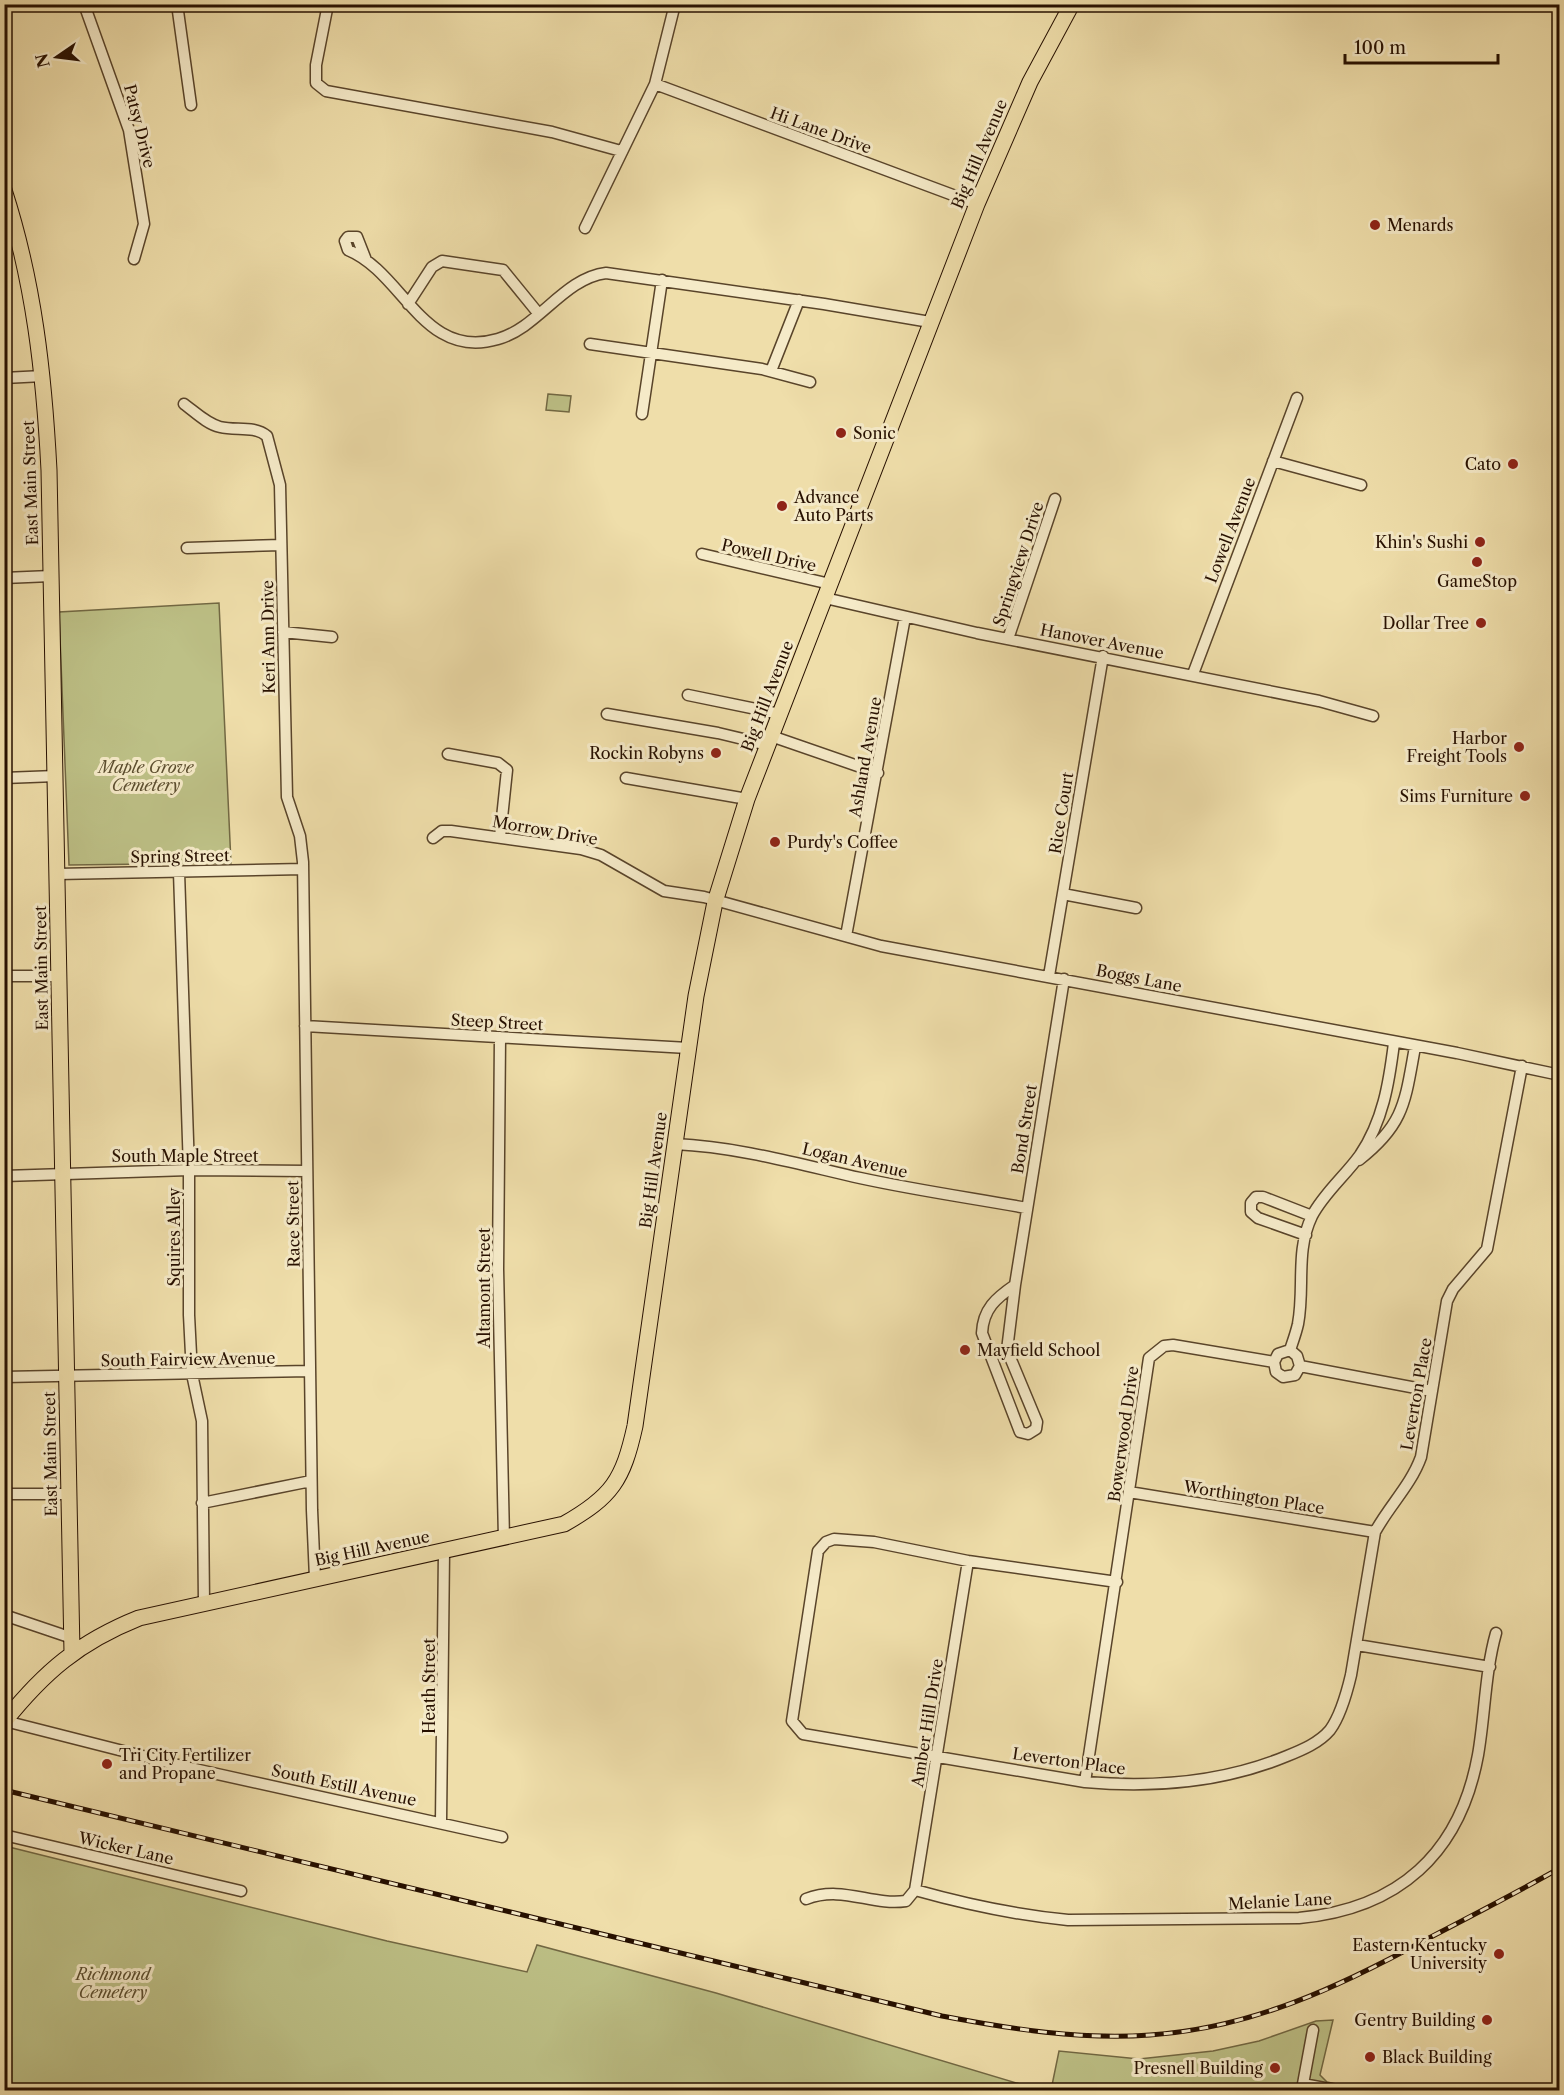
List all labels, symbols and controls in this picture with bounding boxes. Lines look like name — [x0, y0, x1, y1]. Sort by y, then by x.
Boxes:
north arrow — [27, 27, 87, 87]
scale bar — [1345, 27, 1498, 65]
text: 100 m — [1354, 37, 1406, 59]
text: N — [31, 51, 54, 70]
street label: Patsy Drive — [120, 82, 160, 170]
street label: Big Hill Avenue — [947, 96, 1011, 212]
street label: Hi Lane Drive — [768, 102, 875, 158]
place label: Menards — [1387, 215, 1453, 235]
marker: Menards — [1368, 218, 1382, 232]
street label: East Main Street — [18, 420, 42, 546]
place label: Sonic — [853, 423, 896, 443]
marker: Sonic — [834, 426, 848, 440]
place label: Cato — [1465, 454, 1501, 474]
marker: Cato — [1506, 457, 1520, 471]
street label: Lowell Avenue — [1201, 474, 1259, 586]
place label: Advance Auto Parts — [793, 487, 873, 525]
marker: Advance Auto Parts — [775, 499, 789, 513]
street label: Springview Drive — [988, 499, 1048, 629]
place label: Khin's Sushi — [1375, 532, 1468, 552]
street label: Powell Drive — [720, 534, 818, 576]
marker: Khin's Sushi — [1473, 535, 1487, 549]
marker: GameStop — [1470, 555, 1484, 569]
place label: GameStop — [1437, 571, 1517, 591]
street label: Keri Ann Drive — [257, 580, 279, 694]
place label: Dollar Tree — [1383, 613, 1469, 633]
marker: Dollar Tree — [1474, 616, 1488, 630]
street label: Hanover Avenue — [1039, 619, 1166, 663]
street label: Big Hill Avenue — [737, 638, 797, 754]
street label: Ashland Avenue — [844, 695, 885, 820]
place label: Harbor Freight Tools — [1407, 728, 1507, 766]
marker: Harbor Freight Tools — [1512, 740, 1526, 754]
place label: Rockin Robyns — [589, 743, 704, 763]
marker: Rockin Robyns — [709, 746, 723, 760]
park label: Maple Grove Cemetery — [97, 757, 195, 795]
street label: Rice Court — [1045, 770, 1077, 855]
place label: Sims Furniture — [1400, 786, 1513, 806]
marker: Sims Furniture — [1518, 789, 1532, 803]
street label: Morrow Drive — [491, 811, 599, 849]
place label: Purdy's Coffee — [787, 832, 898, 852]
marker: Purdy's Coffee — [768, 835, 782, 849]
street label: Spring Street — [130, 845, 230, 867]
street label: East Main Street — [30, 905, 52, 1031]
street label: Boggs Lane — [1094, 960, 1184, 996]
street label: Steep Street — [450, 1010, 544, 1034]
street label: Bond Street — [1007, 1082, 1041, 1175]
street label: Big Hill Avenue — [635, 1111, 671, 1229]
street label: Logan Avenue — [800, 1138, 910, 1182]
street label: South Maple Street — [112, 1146, 259, 1166]
street label: Race Street — [282, 1180, 304, 1268]
street label: Squires Alley — [164, 1186, 184, 1286]
street label: Altamont Street — [474, 1227, 494, 1349]
street label: Leverton Place — [1396, 1336, 1436, 1452]
place label: Mayfield School — [977, 1340, 1100, 1360]
marker: Mayfield School — [958, 1343, 972, 1357]
street label: South Fairview Avenue — [101, 1347, 275, 1371]
street label: Bowerwood Drive — [1104, 1365, 1142, 1503]
street label: East Main Street — [39, 1391, 61, 1517]
street label: Worthington Place — [1181, 1476, 1326, 1518]
street label: Big Hill Avenue — [313, 1526, 431, 1570]
street label: Heath Street — [419, 1638, 439, 1734]
street label: Amber Hill Drive — [907, 1657, 947, 1790]
street label: Leverton Place — [1011, 1743, 1127, 1779]
place label: Tri City Fertilizer and Propane — [119, 1745, 251, 1783]
marker: Tri City Fertilizer and Propane — [100, 1757, 114, 1771]
street label: South Estill Avenue — [270, 1760, 418, 1810]
street label: Wicker Lane — [76, 1827, 176, 1869]
street label: Melanie Lane — [1228, 1888, 1332, 1914]
place label: Eastern Kentucky University — [1352, 1935, 1488, 1973]
marker: Eastern Kentucky University — [1492, 1947, 1506, 1961]
park label: Richmond Cemetery — [74, 1964, 152, 2002]
place label: Gentry Building — [1354, 2010, 1476, 2030]
marker: Gentry Building — [1480, 2013, 1494, 2027]
place label: Black Building — [1382, 2047, 1492, 2067]
marker: Black Building — [1363, 2050, 1377, 2064]
place label: Presnell Building — [1134, 2058, 1264, 2078]
marker: Presnell Building — [1268, 2061, 1282, 2075]

